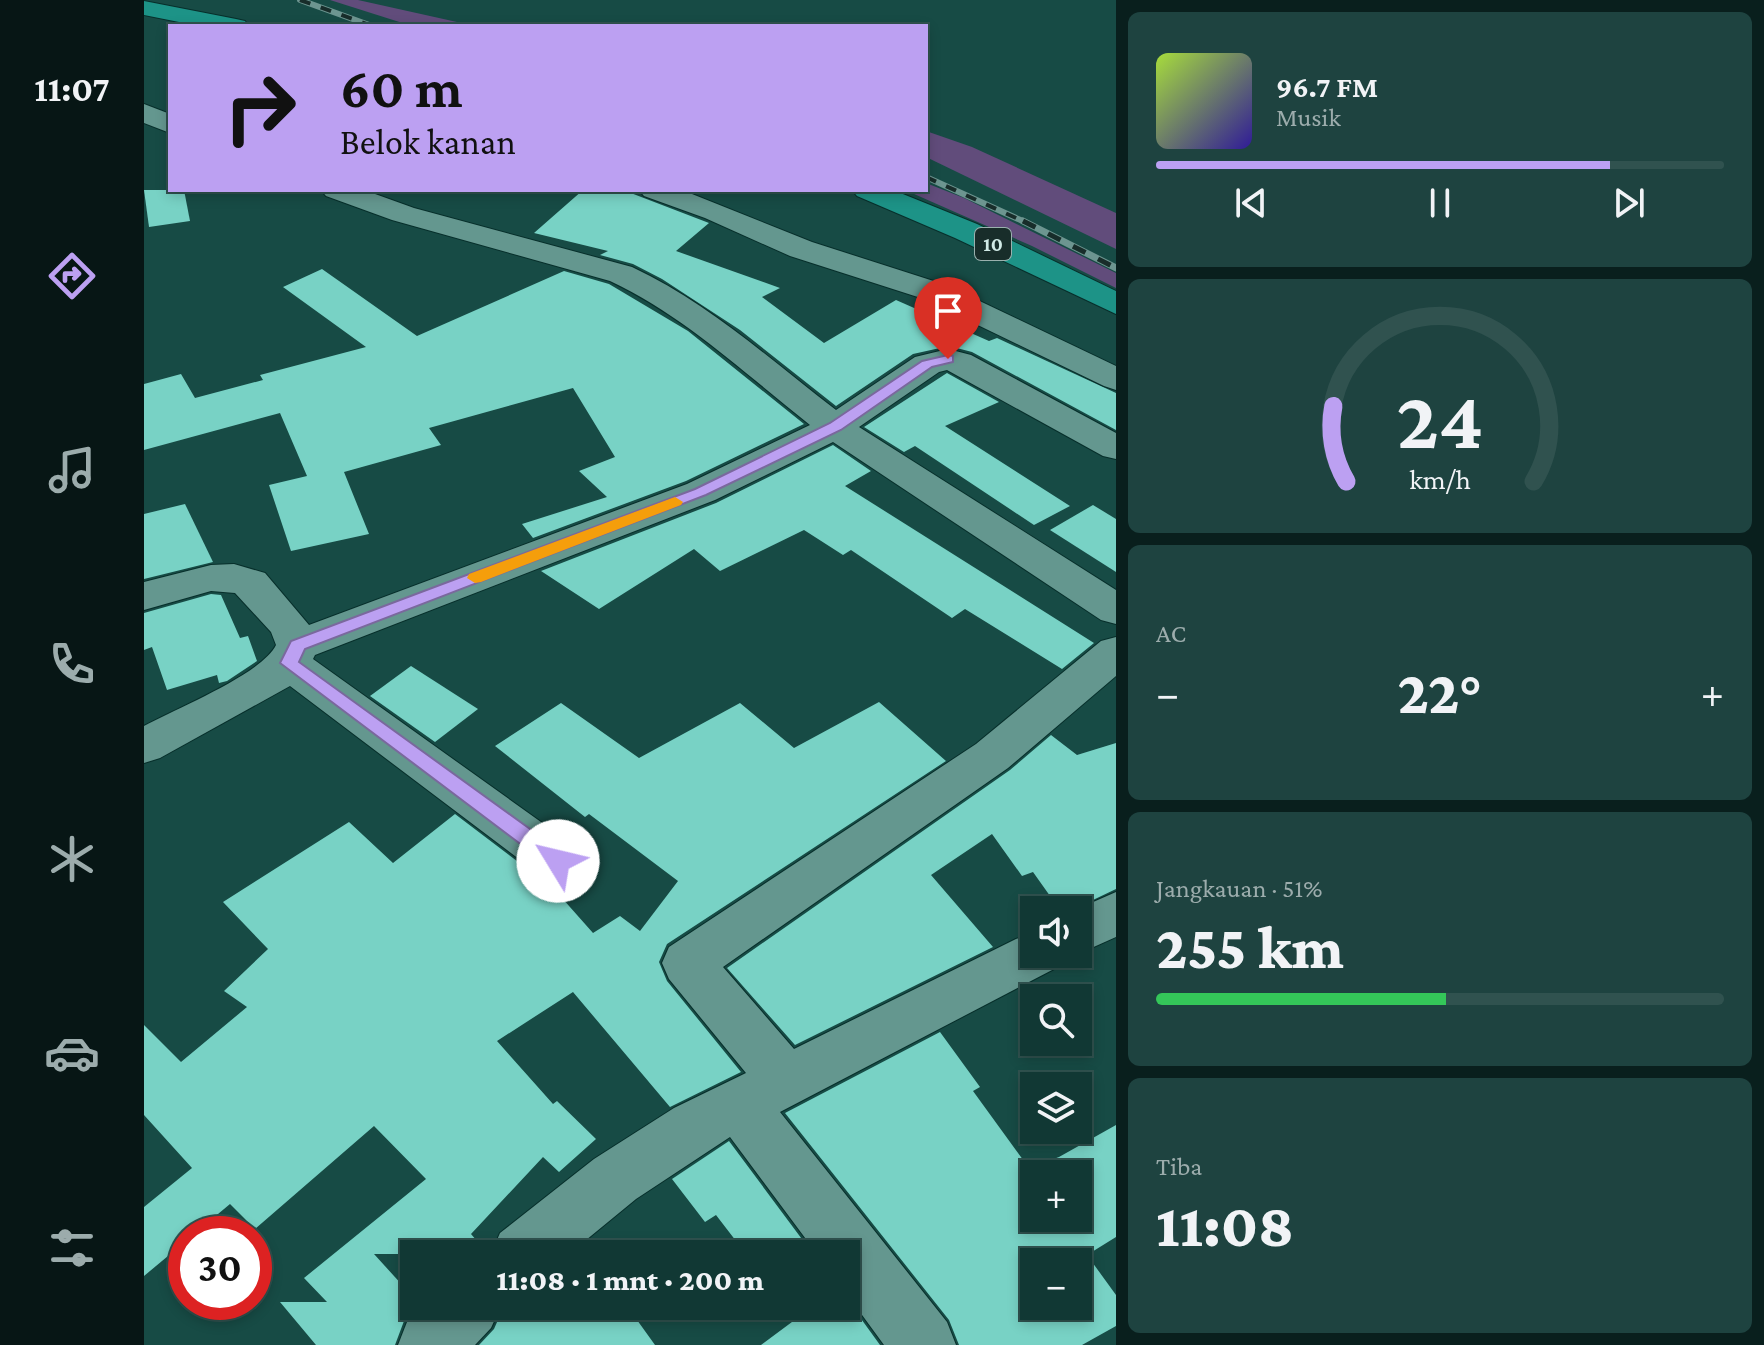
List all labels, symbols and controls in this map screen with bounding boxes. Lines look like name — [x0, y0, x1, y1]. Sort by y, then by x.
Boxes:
icon: right — [208, 56, 312, 160]
text: 60 m — [340, 57, 463, 119]
text: 11:07 — [34, 69, 110, 109]
text: 96.7 FM — [1276, 70, 1378, 103]
text: Musik — [1276, 103, 1341, 132]
text: Belok kanan — [340, 122, 516, 162]
icon: previous — [1229, 181, 1273, 225]
icon: pause — [1418, 181, 1462, 225]
icon: next — [1607, 181, 1651, 225]
road number: 10 — [975, 228, 1011, 260]
icon: directions — [44, 248, 100, 304]
pin — [914, 277, 982, 359]
icon: arrive — [926, 289, 970, 333]
text: 24 — [1396, 372, 1484, 465]
icon: music — [44, 442, 100, 498]
text: km/h — [1409, 463, 1471, 495]
text: AC — [1156, 619, 1186, 648]
icon: phone — [44, 636, 100, 692]
text: 22° — [1398, 659, 1482, 726]
text: − — [1156, 669, 1179, 717]
text: + — [1701, 669, 1724, 717]
position arrow — [516, 819, 600, 903]
icon: climate — [44, 831, 100, 887]
text: Jangkauan · 51% — [1156, 874, 1322, 903]
map controls — [1020, 896, 1092, 1320]
button: sound — [1020, 896, 1092, 968]
text: 255 km — [1156, 914, 1344, 981]
button: search — [1020, 984, 1092, 1056]
icon: car — [44, 1025, 100, 1081]
button: layers — [1020, 1072, 1092, 1144]
text: Tiba — [1156, 1152, 1202, 1181]
button: + — [1020, 1160, 1092, 1232]
text: 11:08 — [1156, 1192, 1294, 1259]
speed limit sign: 30 — [168, 1216, 272, 1320]
icon: filters — [44, 1220, 100, 1276]
button: − — [1020, 1248, 1092, 1320]
text: 11:08 · 1 mnt · 200 m — [496, 1263, 764, 1296]

